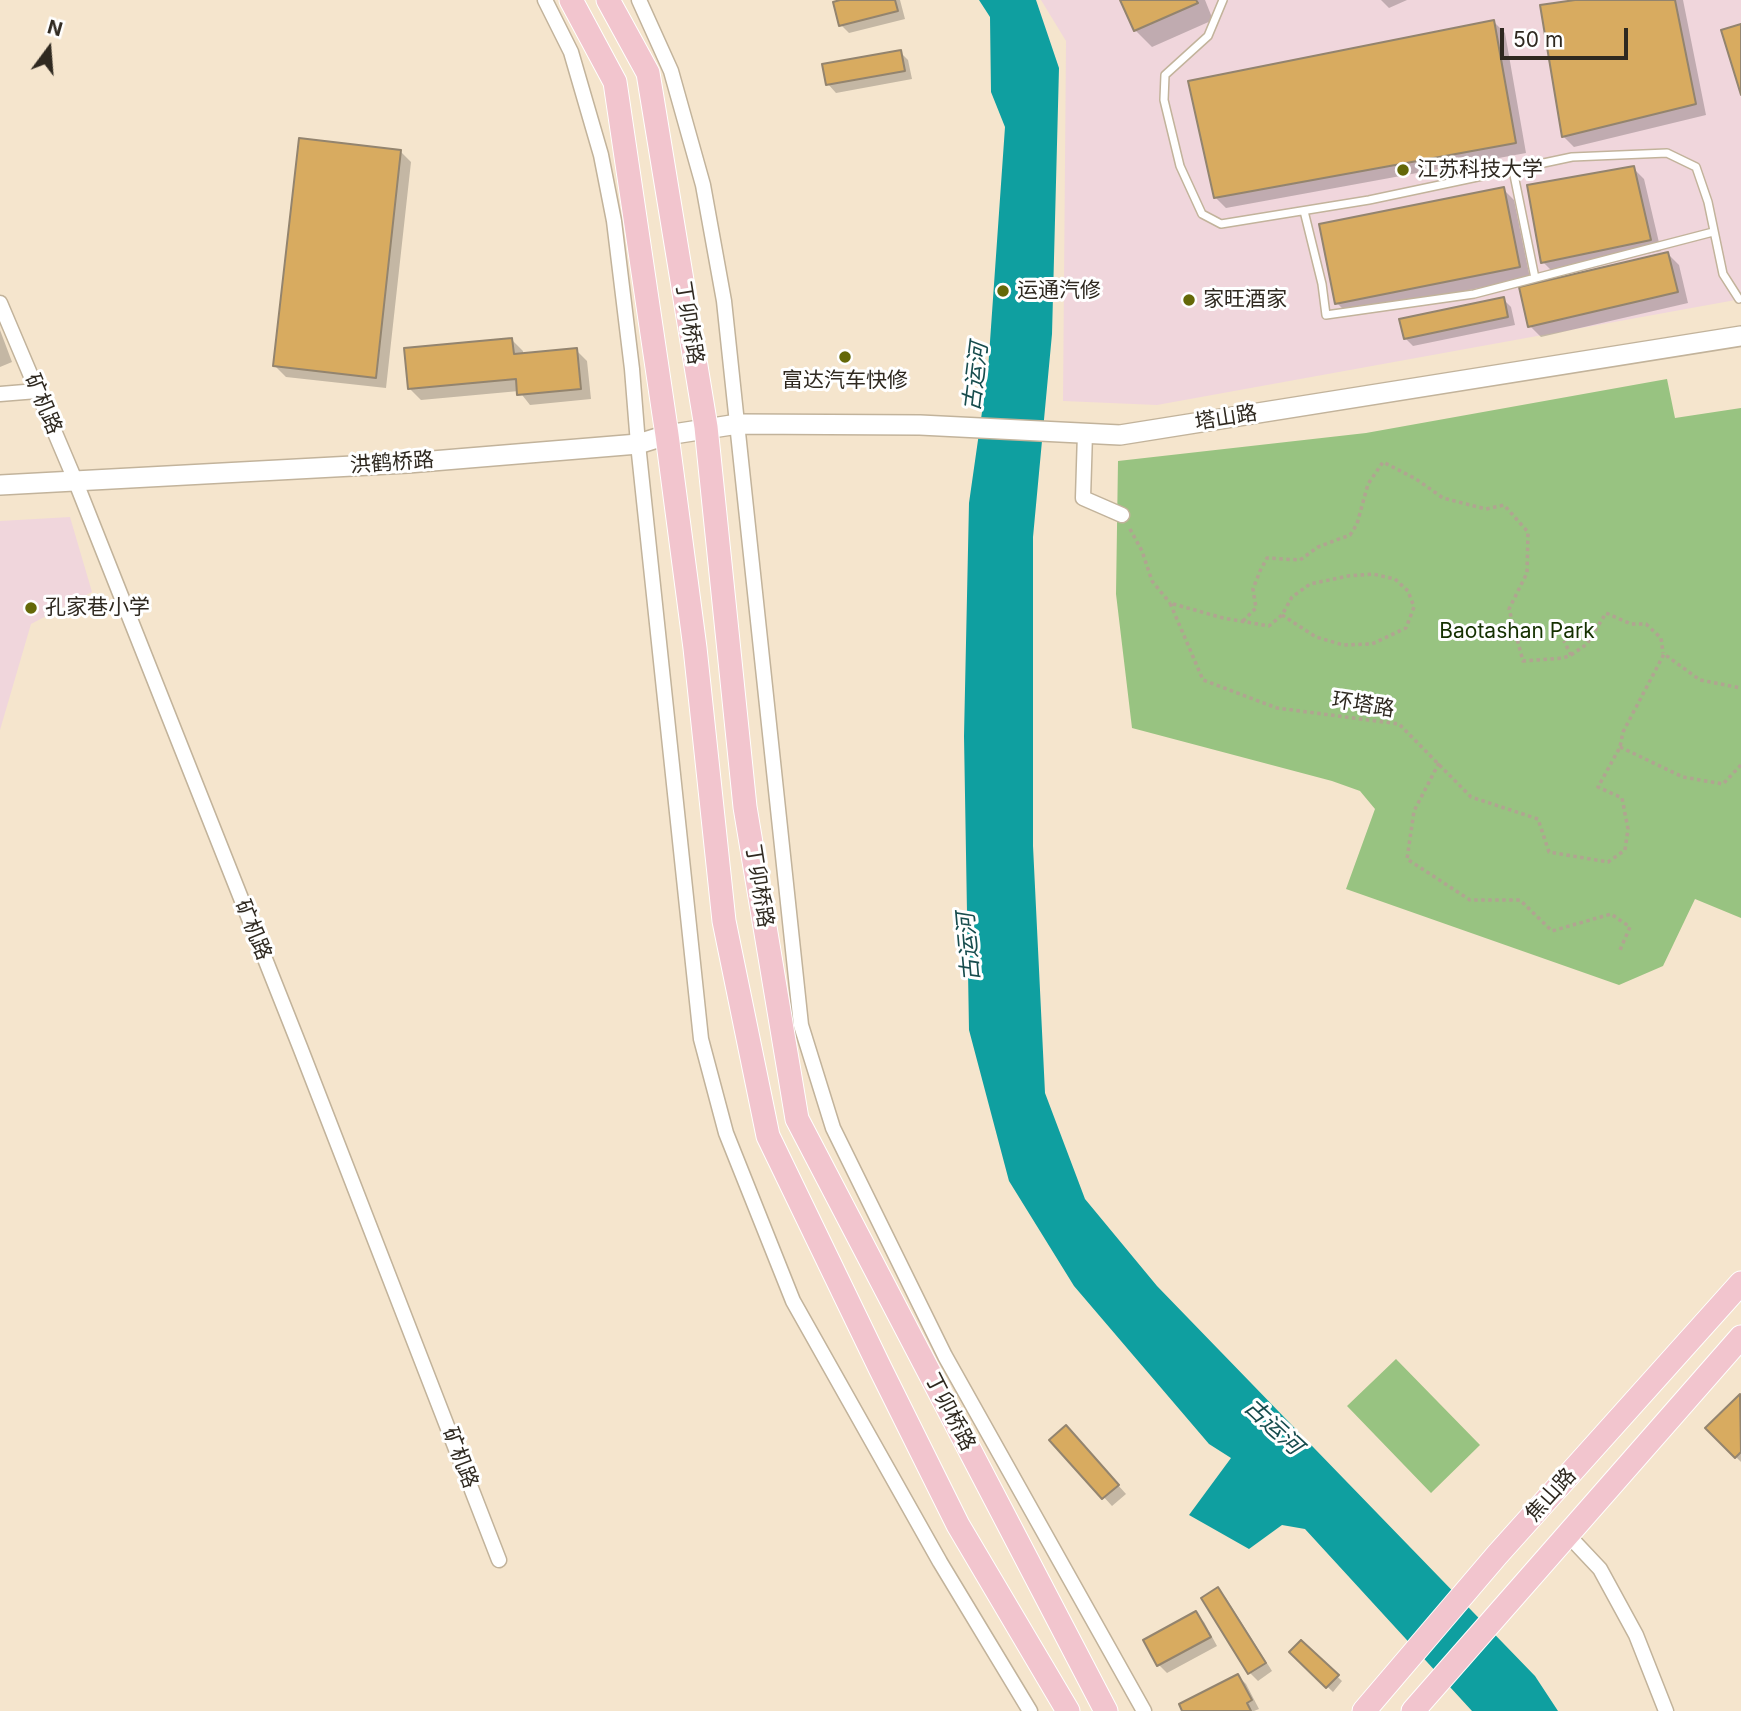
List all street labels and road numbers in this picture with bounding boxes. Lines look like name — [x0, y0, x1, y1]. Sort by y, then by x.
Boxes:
street label: 丁卯桥路 — [670, 280, 708, 366]
street label: 矿机路 — [19, 370, 67, 438]
street label: 塔山路 — [1193, 401, 1259, 435]
street label: 洪鹤桥路 — [349, 448, 435, 478]
street label: 环塔路 — [1330, 688, 1396, 722]
street label: 丁卯桥路 — [740, 843, 778, 929]
street label: 矿机路 — [230, 896, 276, 964]
street label: 丁卯桥路 — [920, 1369, 980, 1455]
street label: 矿机路 — [437, 1424, 483, 1492]
street label: 焦山路 — [1521, 1463, 1581, 1527]

